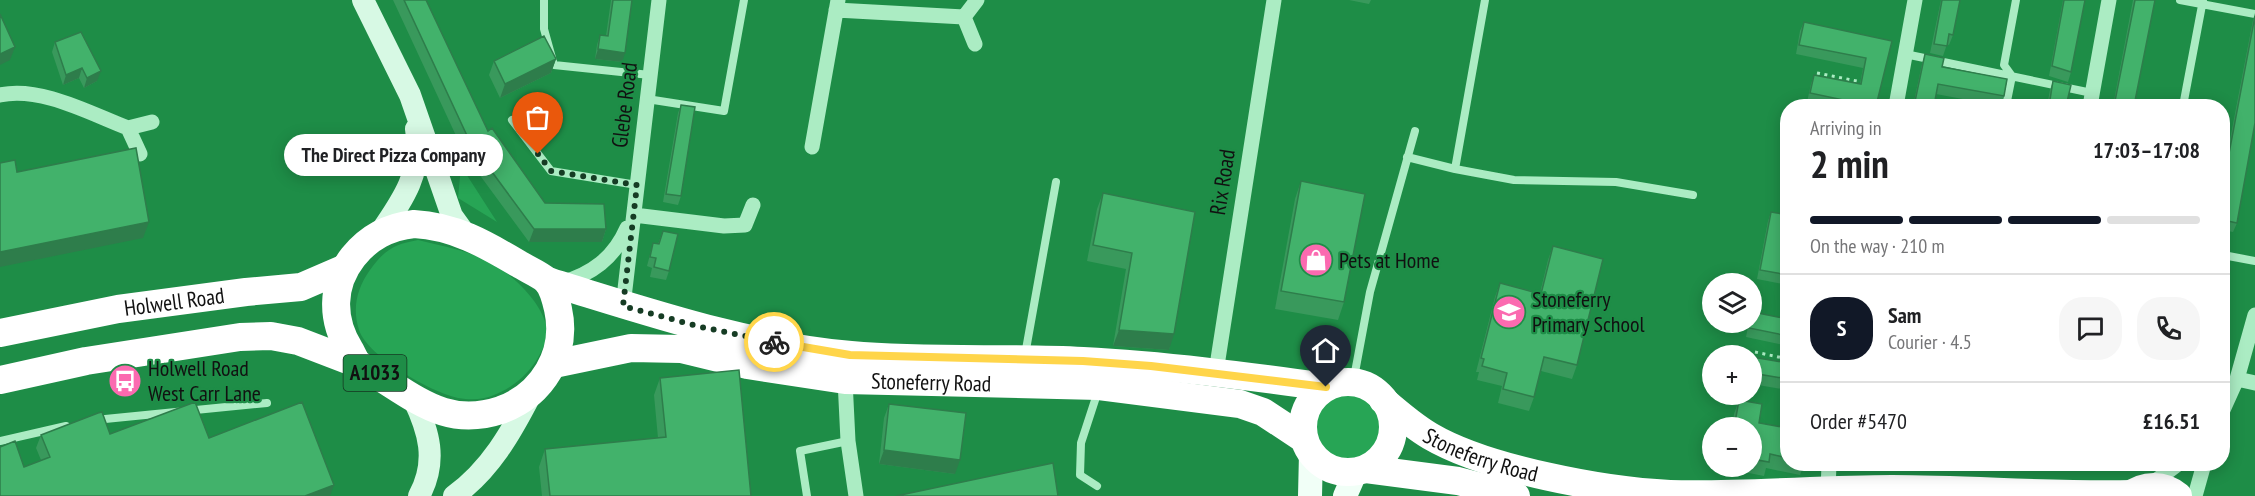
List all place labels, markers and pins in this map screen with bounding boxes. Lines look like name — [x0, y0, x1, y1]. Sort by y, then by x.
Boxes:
pin — [512, 92, 563, 154]
callout: The Direct Pizza Company — [283, 133, 502, 175]
shop icon: Pets at Home — [1298, 242, 1334, 278]
place label: Pets at Home — [1339, 246, 1440, 274]
place label: Stoneferry Primary School — [1532, 285, 1646, 338]
school or university icon: Stoneferry Primary School — [1491, 294, 1527, 330]
pin — [1300, 325, 1351, 387]
place label: Holwell Road West Carr Lane — [148, 354, 261, 407]
bus stop icon: Holwell Road West Carr Lane — [107, 363, 143, 399]

